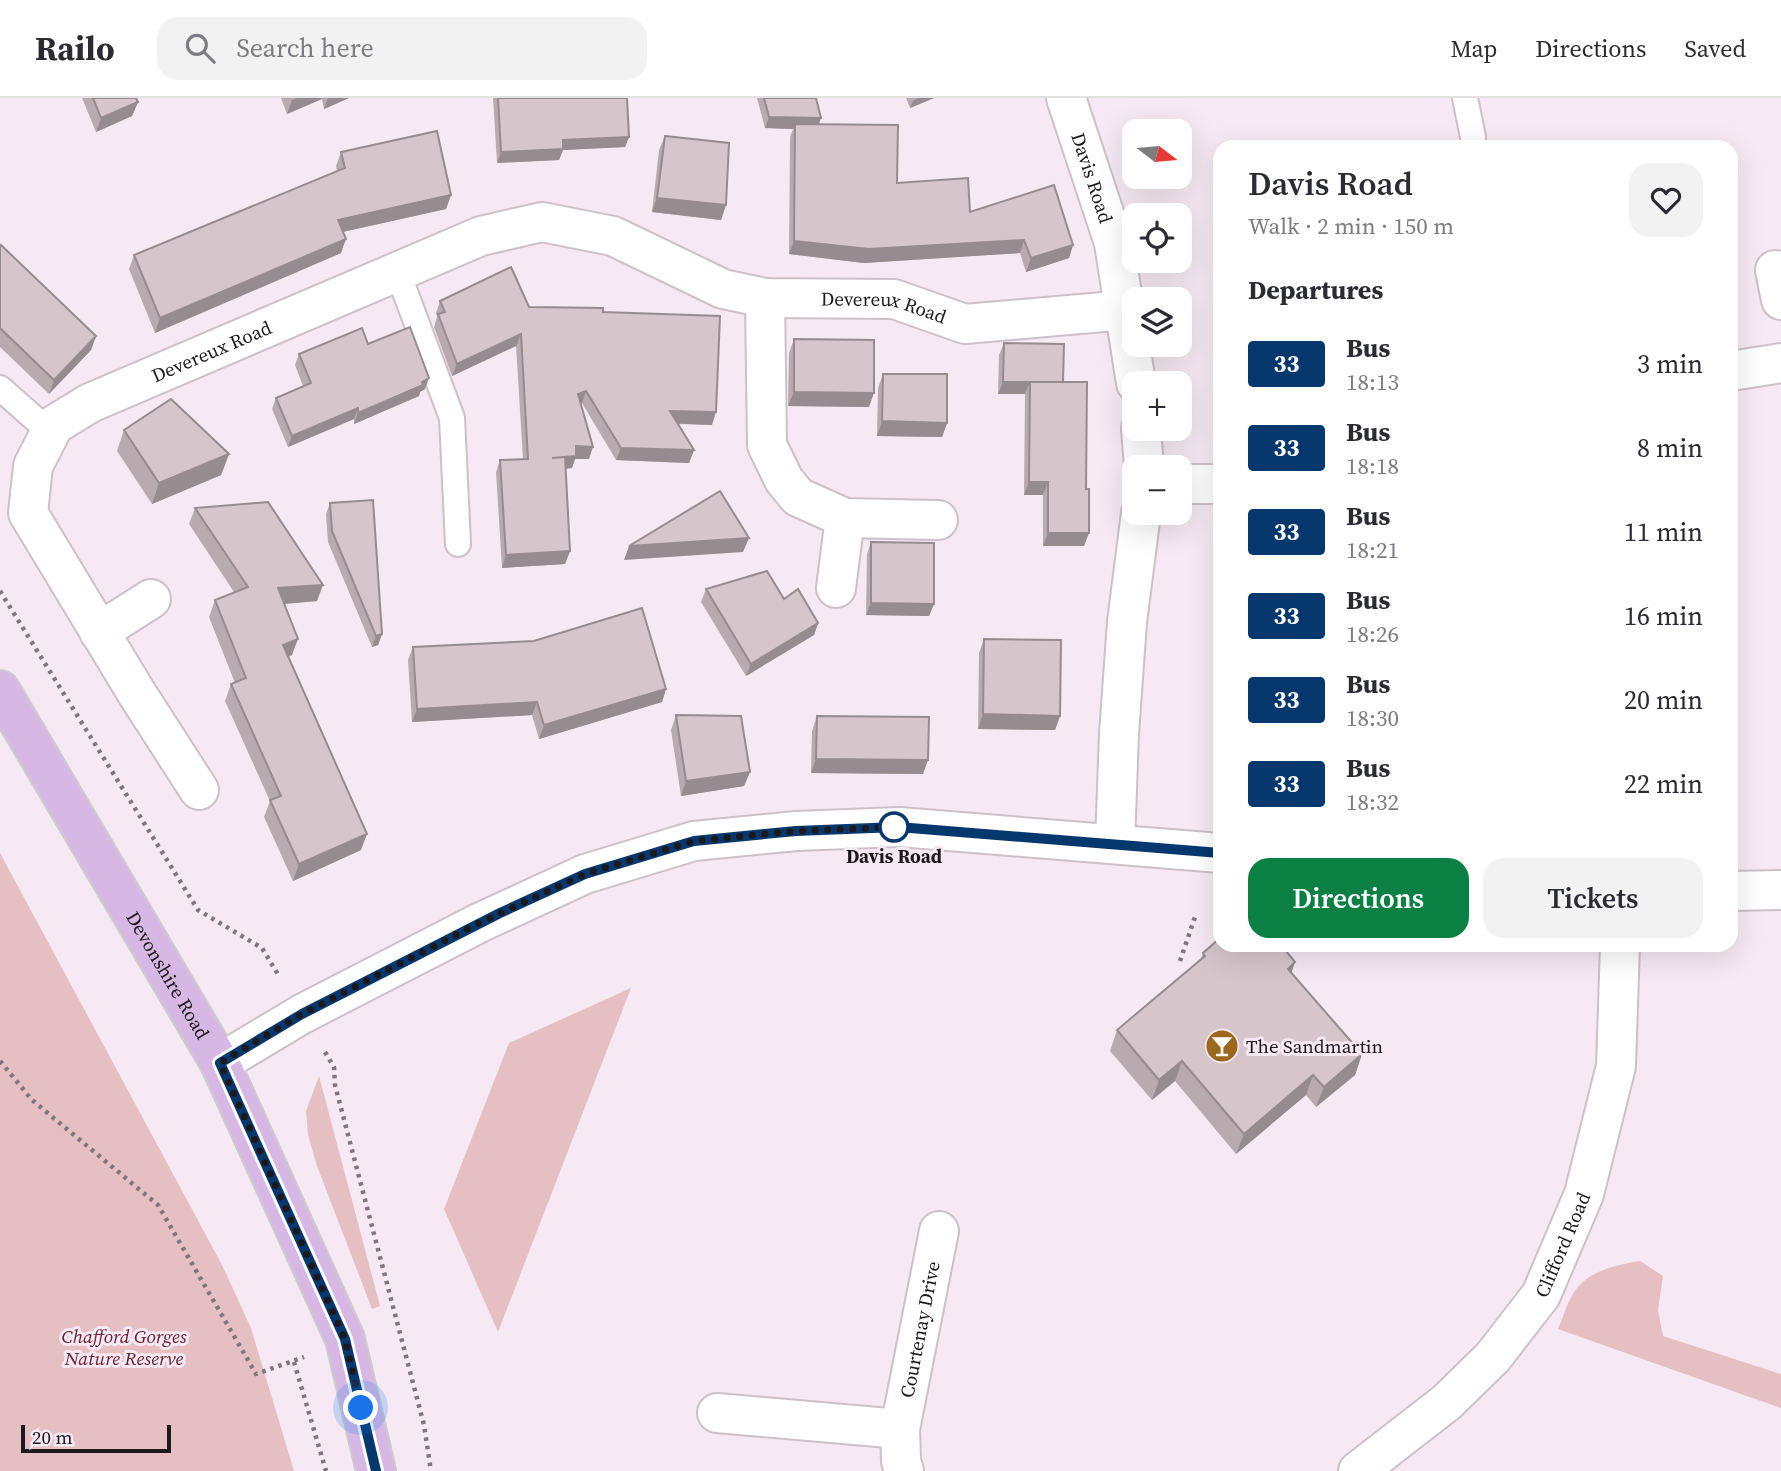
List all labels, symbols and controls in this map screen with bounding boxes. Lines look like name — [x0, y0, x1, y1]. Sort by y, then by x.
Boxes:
search box — [157, 17, 647, 80]
text: Railo — [35, 26, 115, 71]
icon: search — [181, 29, 219, 67]
text: Search here — [237, 30, 374, 66]
text: Map — [1450, 32, 1497, 65]
text: Directions — [1535, 32, 1646, 65]
text: Saved — [1684, 32, 1746, 65]
north arrow — [1122, 119, 1192, 189]
map controls — [1122, 119, 1192, 525]
street label: Davis Road — [1065, 129, 1120, 227]
text: Davis Road — [1248, 161, 1413, 206]
button: heart — [1629, 163, 1703, 237]
button: locate — [1122, 203, 1192, 273]
text: Walk · 2 min · 150 m — [1248, 210, 1454, 242]
text: Departures — [1248, 272, 1383, 308]
street label: Devereux Road — [821, 285, 950, 330]
button: layers — [1122, 287, 1192, 357]
street label: Devereux Road — [147, 314, 276, 388]
text: Bus — [1346, 330, 1390, 366]
text: 3 min — [1637, 346, 1703, 382]
text: 33 — [1273, 347, 1300, 380]
text: 18:13 — [1346, 366, 1399, 398]
button: + — [1122, 371, 1192, 441]
text: Bus — [1346, 414, 1390, 450]
text: 8 min — [1637, 430, 1703, 466]
text: 33 — [1273, 431, 1300, 464]
text: 18:18 — [1346, 450, 1399, 482]
button: − — [1122, 455, 1192, 525]
text: Bus — [1346, 498, 1390, 534]
text: 11 min — [1624, 514, 1703, 550]
text: 33 — [1273, 515, 1300, 548]
text: 18:21 — [1346, 534, 1399, 566]
text: Bus — [1346, 582, 1390, 618]
text: 16 min — [1624, 598, 1703, 634]
text: 33 — [1273, 599, 1300, 632]
text: 18:26 — [1346, 618, 1399, 650]
text: Bus — [1346, 666, 1390, 702]
text: 20 min — [1624, 682, 1703, 718]
text: 33 — [1273, 683, 1300, 716]
text: 18:30 — [1346, 702, 1399, 734]
text: Bus — [1346, 750, 1390, 786]
text: 22 min — [1624, 766, 1703, 802]
text: 33 — [1273, 767, 1300, 800]
text: 18:32 — [1346, 786, 1399, 818]
marker: Davis Road — [879, 812, 909, 842]
place label: Davis Road — [846, 843, 942, 869]
button: Directions — [1248, 858, 1469, 938]
button: Tickets — [1483, 858, 1703, 938]
street label: Devonshire Road — [120, 906, 216, 1044]
bar icon: The Sandmartin — [1203, 1027, 1241, 1065]
place label: The Sandmartin — [1246, 1033, 1383, 1059]
street label: Clifford Road — [1528, 1188, 1596, 1301]
street label: Courtenay Drive — [893, 1259, 946, 1400]
park label: Chafford Gorges Nature Reserve — [61, 1323, 187, 1371]
your location — [343, 1390, 378, 1425]
scale bar — [21, 1422, 172, 1454]
text: 20 m — [32, 1424, 73, 1450]

